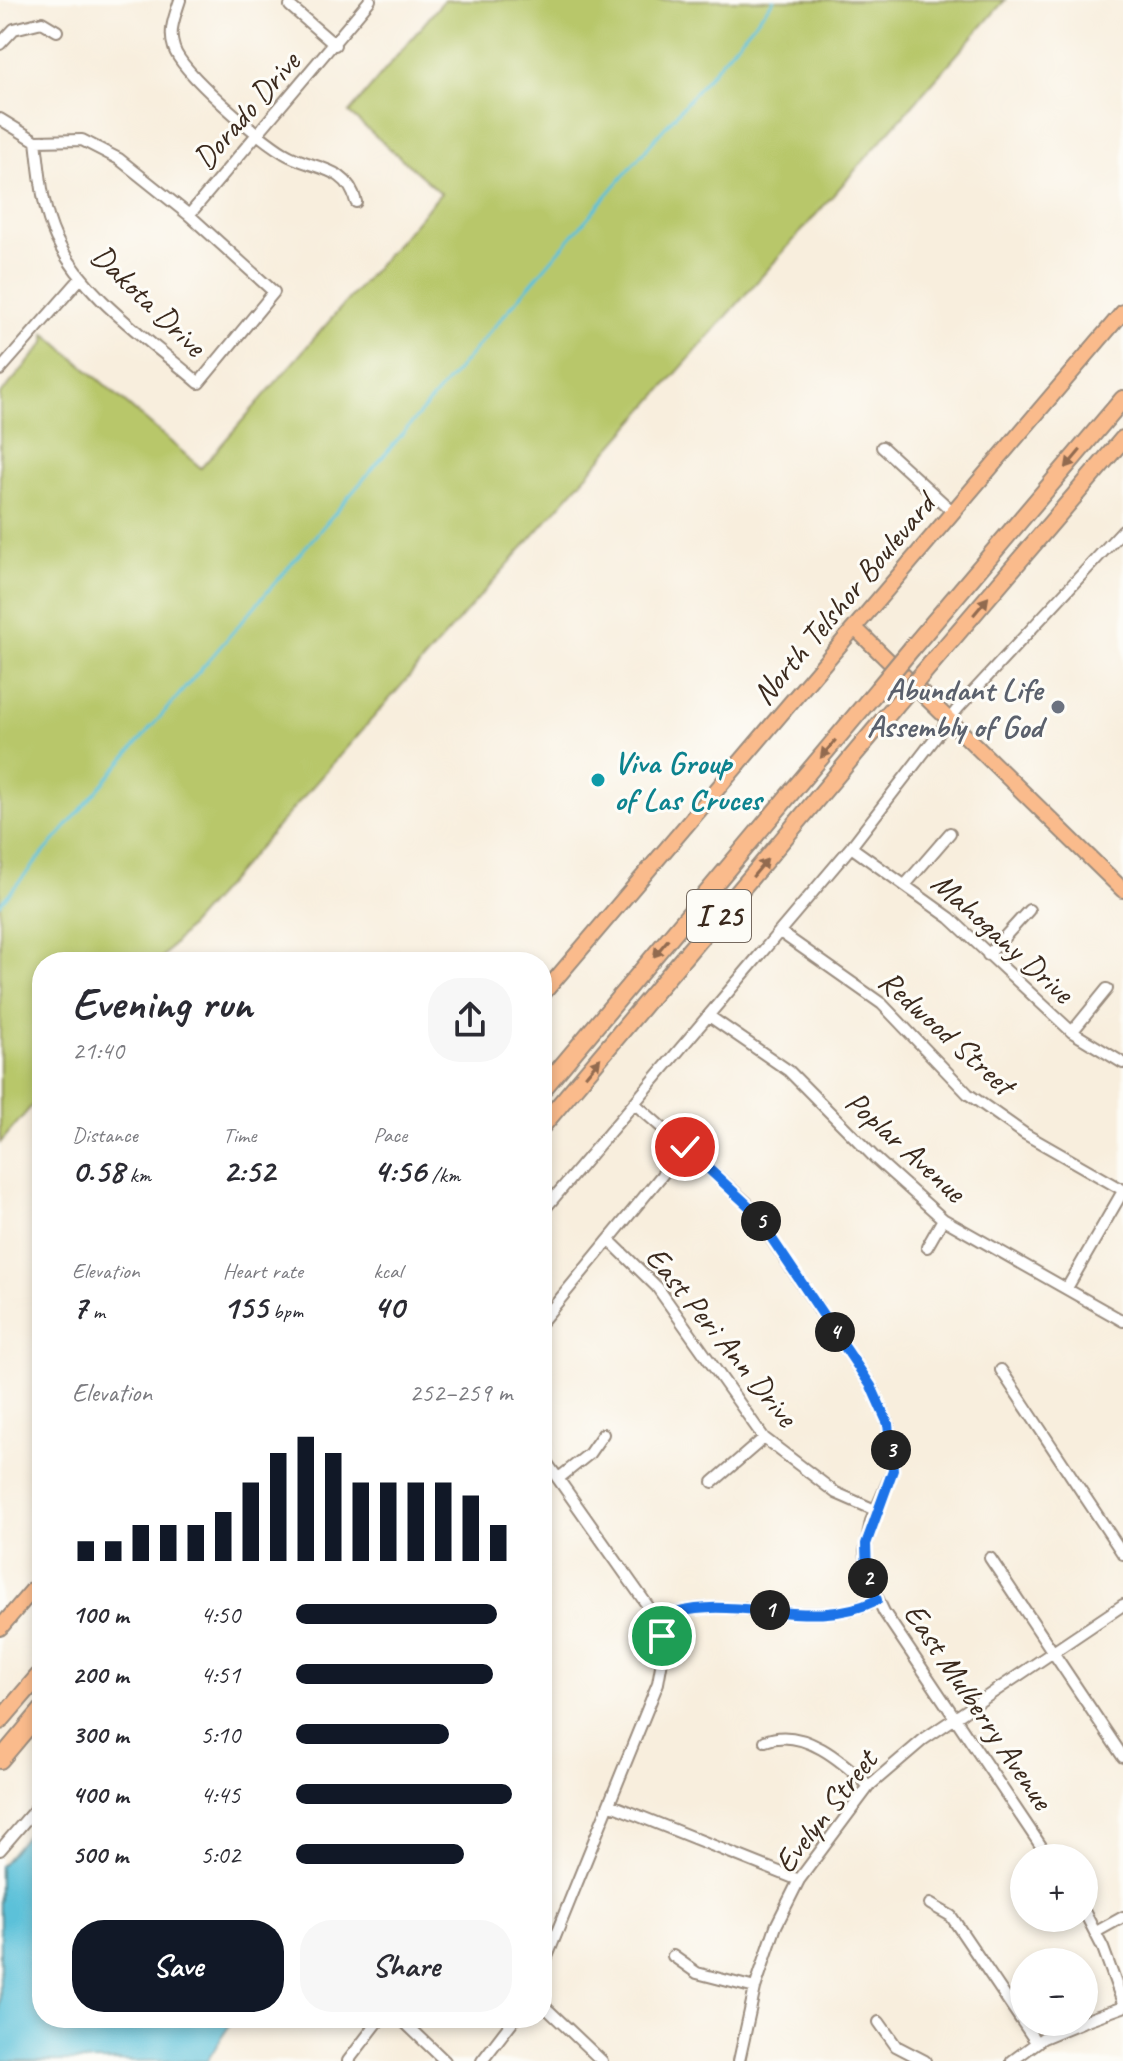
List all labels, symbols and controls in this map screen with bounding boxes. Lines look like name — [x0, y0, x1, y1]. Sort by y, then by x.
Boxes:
street label: Dorado Drive — [184, 41, 311, 178]
street label: Dakota Drive — [83, 236, 217, 367]
one-way arrow — [1065, 448, 1082, 468]
street label: North Telshor Boulevard — [743, 481, 947, 713]
one-way arrow — [972, 596, 989, 616]
place label: Abundant Life Assembly of God — [867, 669, 1047, 747]
marker: Abundant Life Assembly of God — [1049, 698, 1067, 716]
one-way arrow — [820, 738, 837, 758]
place label: Viva Group of Las Cruces — [614, 742, 765, 820]
marker: Viva Group of Las Cruces — [589, 771, 607, 789]
one-way arrow — [751, 858, 768, 878]
street label: Mahogany Drive — [923, 863, 1084, 1014]
road number: I 25 — [687, 890, 751, 942]
one-way arrow — [653, 938, 670, 958]
street label: Redwood Street — [870, 961, 1026, 1107]
text: Evening run — [72, 976, 252, 1031]
button: share — [428, 978, 512, 1062]
text: 21:40 — [72, 1034, 124, 1067]
one-way arrow — [584, 1057, 601, 1077]
street label: Poplar Avenue — [837, 1082, 976, 1213]
pin — [651, 1113, 719, 1181]
text: Distance — [72, 1121, 138, 1149]
text: Time — [223, 1121, 256, 1149]
text: Pace — [373, 1121, 407, 1149]
icon: check — [663, 1125, 707, 1169]
text: 0.58 — [72, 1149, 124, 1192]
text: 2:52 — [223, 1149, 275, 1192]
text: 4:56 — [373, 1149, 426, 1192]
text: km — [124, 1161, 151, 1189]
text: /km — [426, 1161, 460, 1189]
pin: 5 — [741, 1201, 781, 1241]
text: 5 — [756, 1207, 766, 1235]
street label: East Peri Ann Drive — [636, 1238, 808, 1437]
text: Elevation — [72, 1257, 140, 1285]
text: Heart rate — [223, 1257, 303, 1285]
text: kcal — [373, 1257, 402, 1285]
text: 7 — [72, 1285, 87, 1328]
text: 155 — [223, 1285, 267, 1328]
text: 40 — [373, 1285, 404, 1328]
text: m — [87, 1297, 105, 1325]
text: bpm — [267, 1297, 303, 1325]
pin: 4 — [815, 1312, 855, 1352]
text: 4 — [830, 1318, 840, 1346]
text: Elevation — [72, 1376, 152, 1409]
text: 252–259 m — [409, 1376, 512, 1409]
pin: 3 — [871, 1430, 911, 1470]
text: 3 — [886, 1436, 896, 1464]
pin: 2 — [848, 1558, 888, 1598]
text: 2 — [863, 1564, 873, 1592]
pin: 1 — [750, 1590, 790, 1630]
street label: East Mulberry Avenue — [894, 1595, 1064, 1819]
text: 1 — [765, 1596, 775, 1624]
text: 100 m — [72, 1598, 128, 1631]
text: 4:50 — [200, 1598, 240, 1631]
pin — [628, 1602, 696, 1670]
icon: arrive — [640, 1614, 684, 1658]
text: 200 m — [72, 1658, 128, 1691]
text: 4:51 — [200, 1658, 240, 1691]
text: 300 m — [72, 1718, 128, 1751]
text: 5:10 — [200, 1718, 240, 1751]
street label: Evelyn Street — [765, 1739, 888, 1881]
text: 400 m — [72, 1778, 128, 1811]
text: 4:45 — [200, 1778, 240, 1811]
text: 500 m — [72, 1838, 128, 1871]
text: 5:02 — [200, 1838, 240, 1871]
map controls — [1010, 1844, 1098, 2036]
button: + — [1010, 1844, 1098, 1932]
button: Save — [72, 1920, 284, 2012]
button: Share — [300, 1920, 512, 2012]
button: − — [1010, 1948, 1098, 2036]

